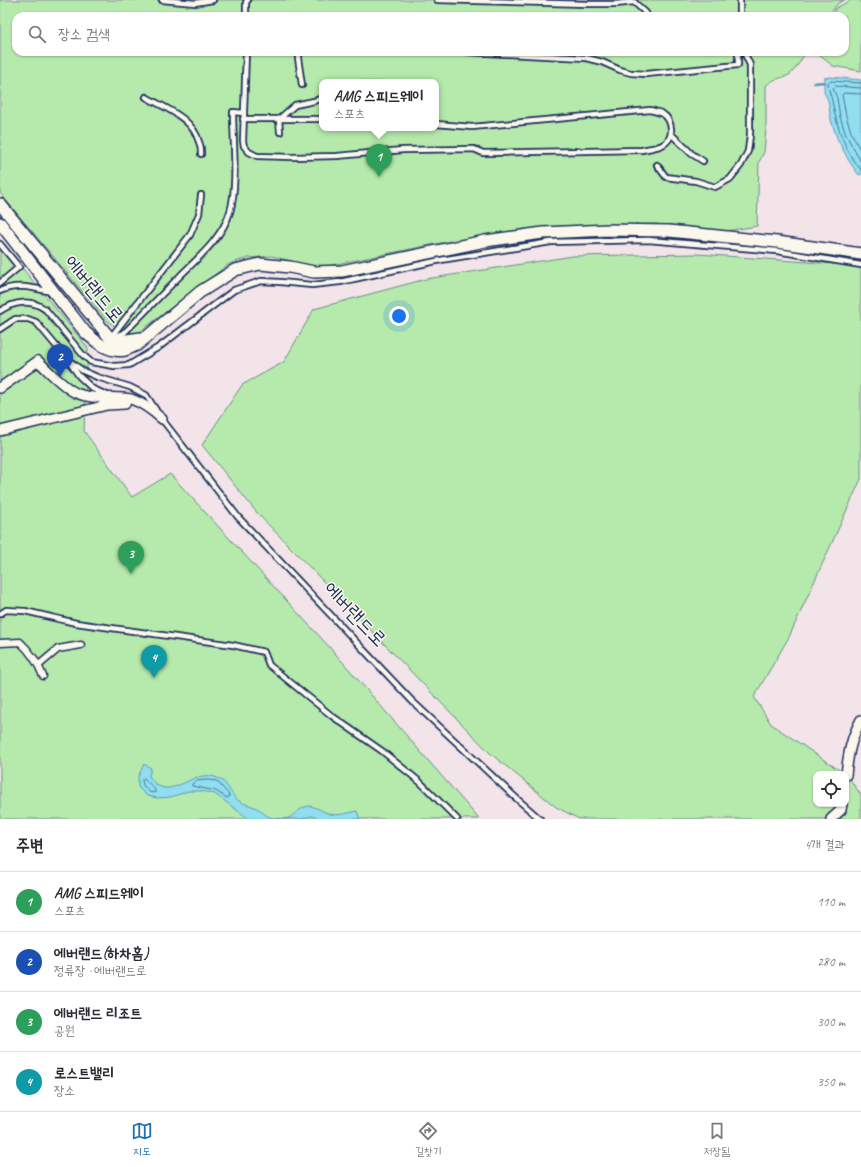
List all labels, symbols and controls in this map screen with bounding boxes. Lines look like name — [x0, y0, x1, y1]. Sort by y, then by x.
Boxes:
search box — [12, 12, 849, 56]
icon: search — [26, 23, 48, 45]
text: 장소 검색 — [58, 25, 110, 44]
popup — [319, 79, 439, 131]
text: AMG 스피드웨이 — [334, 87, 424, 106]
text: 스포츠 — [334, 106, 365, 122]
pin: 1 — [366, 144, 392, 177]
street label: 에버랜드로 — [59, 250, 129, 328]
your location — [389, 306, 409, 326]
pin: 2 — [47, 344, 73, 377]
pin: 3 — [118, 541, 144, 574]
street label: 에버랜드로 — [318, 576, 392, 652]
pin: 4 — [141, 645, 167, 678]
map controls — [813, 771, 849, 807]
button: locate — [813, 771, 849, 807]
text: 주변 — [16, 835, 43, 856]
text: 4개 결과 — [805, 837, 845, 853]
text: AMG 스피드웨이 — [54, 884, 144, 903]
text: 1 — [26, 894, 32, 910]
text: 110 m — [817, 894, 845, 910]
text: 스포츠 — [54, 903, 85, 919]
text: 에버랜드(하차홈) — [54, 944, 148, 963]
text: 2 — [26, 954, 32, 970]
text: 280 m — [817, 954, 845, 970]
text: 정류장 · 에버랜드로 — [54, 963, 146, 979]
text: 에버랜드 리조트 — [54, 1004, 142, 1023]
text: 3 — [26, 1014, 32, 1030]
text: 300 m — [817, 1014, 845, 1030]
text: 공원 — [54, 1023, 75, 1039]
text: 로스트밸리 — [54, 1064, 114, 1083]
text: 4 — [26, 1074, 32, 1090]
text: 350 m — [817, 1074, 845, 1090]
text: 장소 — [54, 1083, 75, 1099]
tab: 지도 — [131, 1120, 153, 1159]
tab: 길찾기 — [415, 1120, 441, 1159]
tab: 저장됨 — [703, 1120, 730, 1159]

